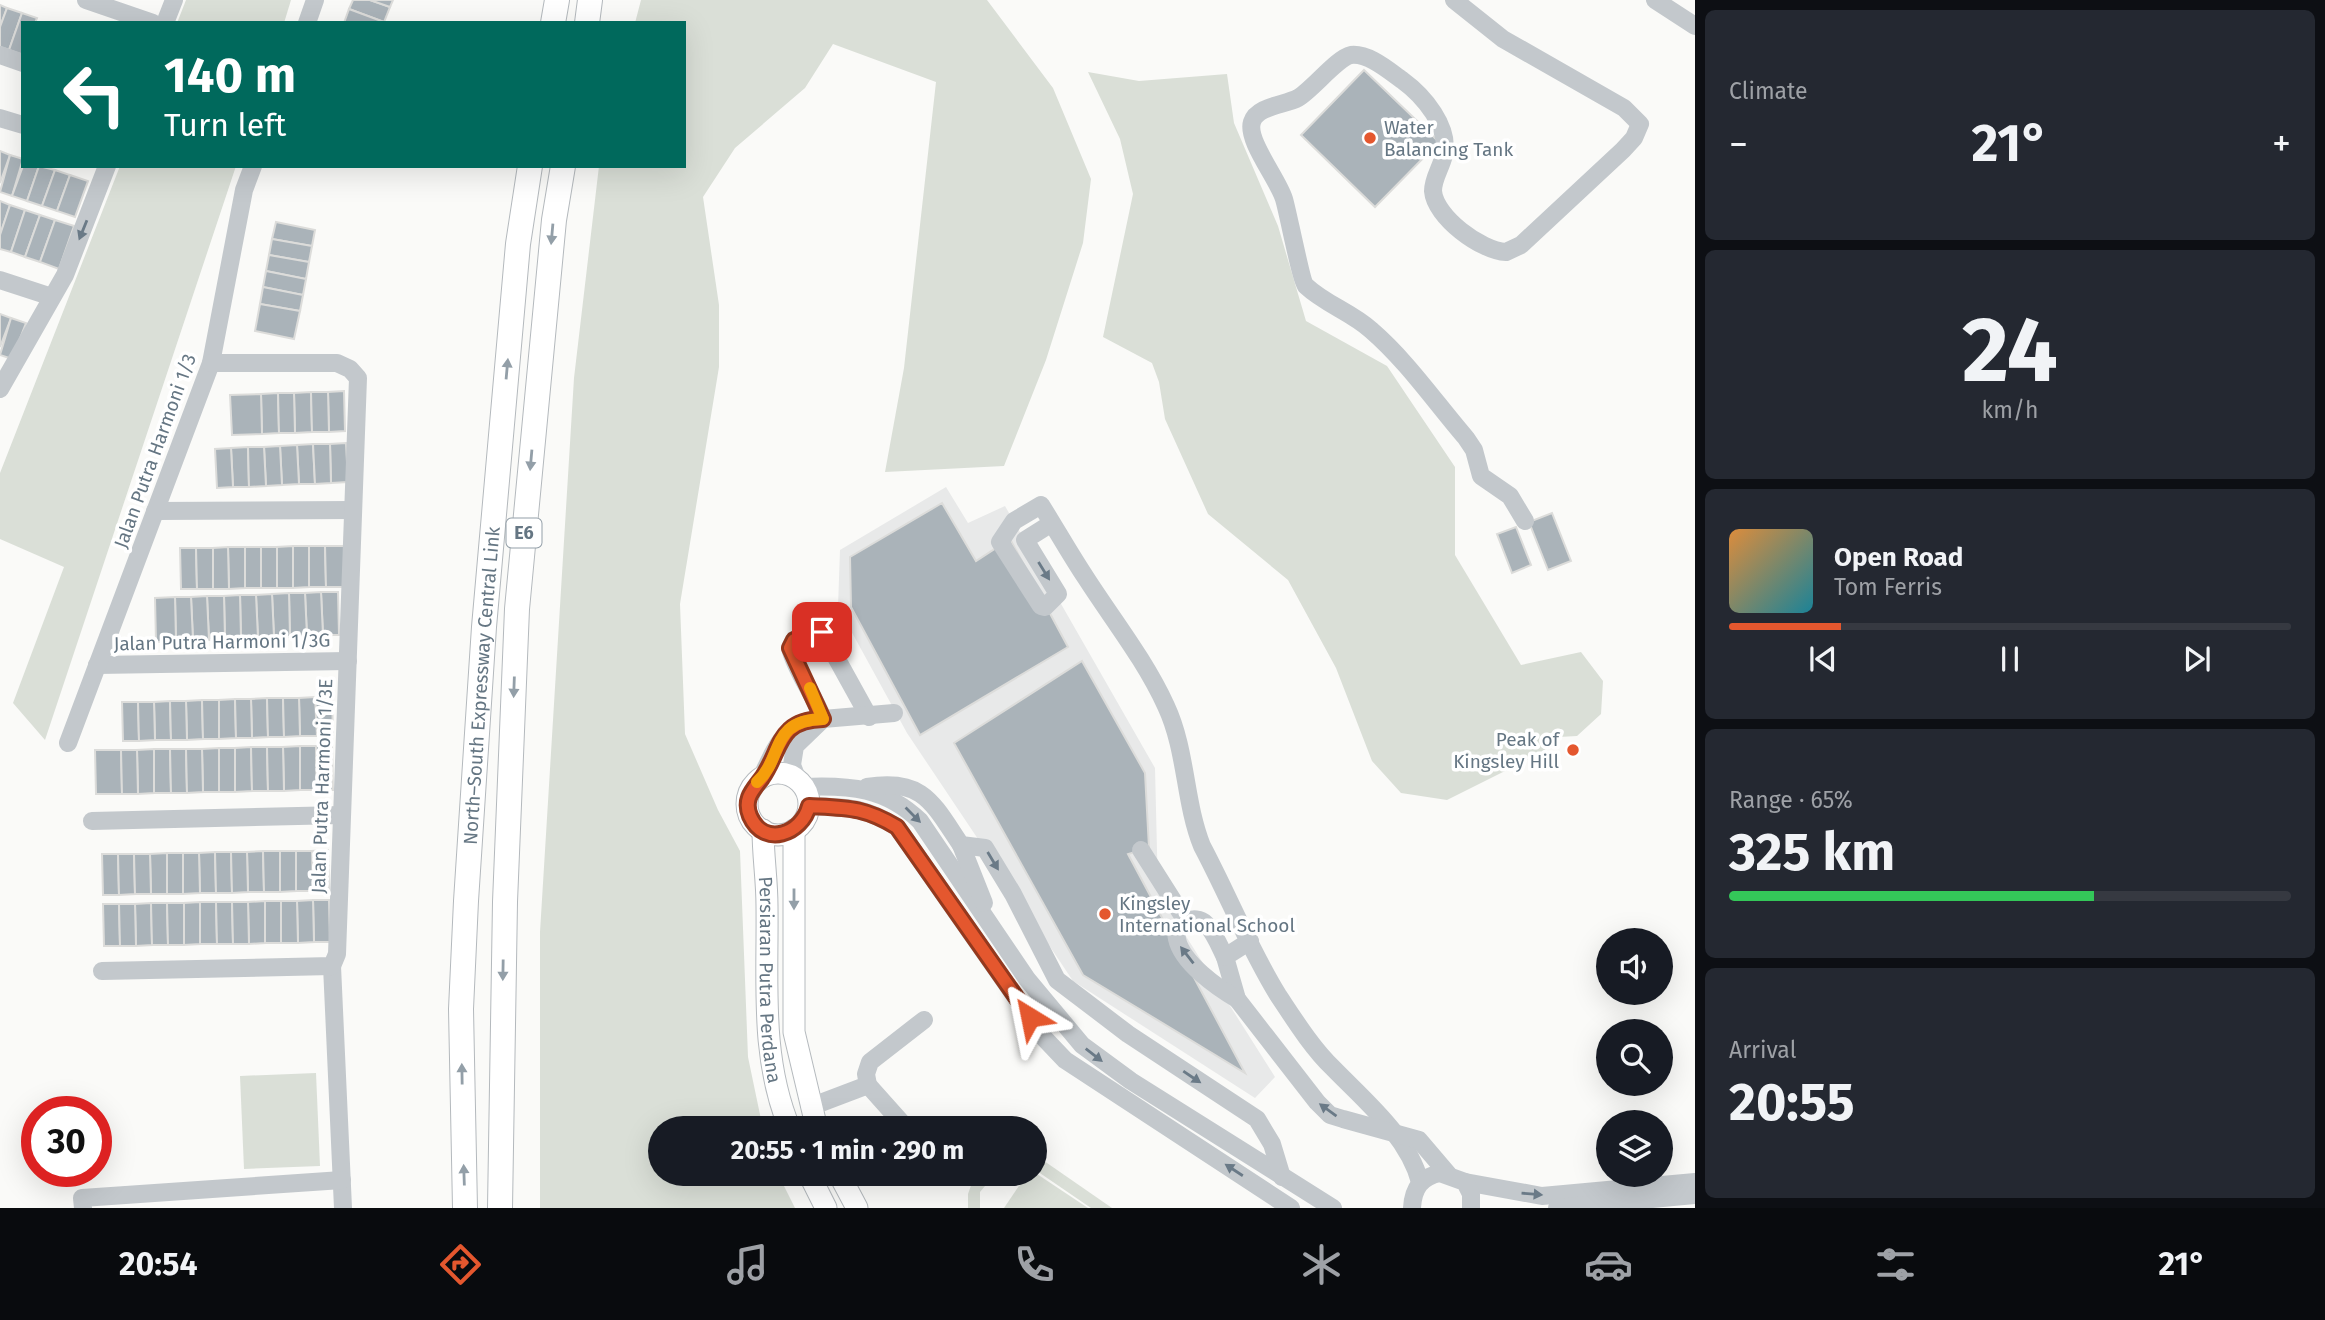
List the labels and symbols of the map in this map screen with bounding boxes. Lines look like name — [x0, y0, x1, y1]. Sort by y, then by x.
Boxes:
place label: Water Balancing Tank — [1384, 116, 1513, 161]
marker: Water Balancing Tank — [1362, 130, 1378, 146]
one-way arrow — [77, 219, 88, 240]
one-way arrow — [547, 223, 558, 245]
street label: Jalan Putra Harmoni 1/3 — [109, 351, 201, 551]
one-way arrow — [502, 358, 513, 380]
one-way arrow — [525, 449, 536, 471]
road number: E6 — [506, 518, 542, 548]
street label: North–South Expressway Central Link — [458, 525, 504, 846]
one-way arrow — [1038, 561, 1051, 581]
pin — [792, 602, 852, 662]
street label: Jalan Putra Harmoni 1/3G — [113, 629, 331, 655]
one-way arrow — [509, 676, 520, 698]
street label: Jalan Putra Harmoni 1/3E — [307, 678, 337, 894]
place label: Peak of Kingsley Hill — [1453, 728, 1561, 773]
marker: Peak of Kingsley Hill — [1565, 742, 1581, 758]
one-way arrow — [905, 806, 921, 823]
one-way arrow — [987, 852, 1000, 871]
street label: Persiaran Putra Perdana — [754, 876, 787, 1085]
one-way arrow — [788, 888, 800, 910]
place label: Kingsley International School — [1119, 892, 1295, 937]
marker: Kingsley International School — [1097, 906, 1113, 922]
one-way arrow — [1179, 946, 1194, 964]
one-way arrow — [498, 960, 509, 982]
position arrow — [993, 980, 1067, 1054]
one-way arrow — [1084, 1047, 1102, 1062]
one-way arrow — [456, 1063, 468, 1085]
one-way arrow — [1183, 1070, 1201, 1084]
speed limit sign: 30 — [21, 1096, 112, 1187]
one-way arrow — [1319, 1104, 1337, 1118]
one-way arrow — [458, 1164, 469, 1186]
one-way arrow — [1224, 1164, 1244, 1177]
one-way arrow — [1521, 1189, 1543, 1200]

